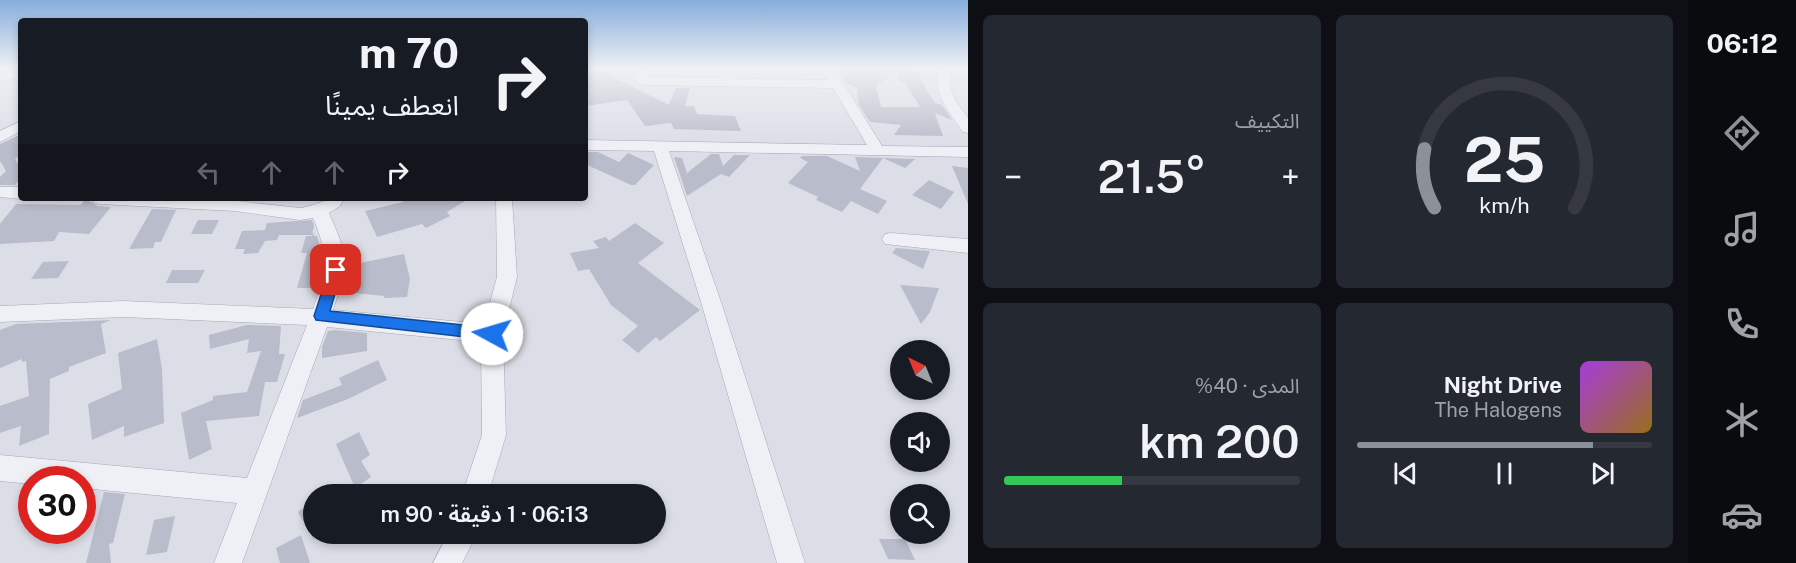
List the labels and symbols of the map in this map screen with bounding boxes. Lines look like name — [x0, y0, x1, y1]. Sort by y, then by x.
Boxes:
pin — [310, 244, 361, 295]
position arrow — [460, 302, 524, 366]
north arrow — [890, 340, 950, 400]
speed limit sign: 30 — [18, 466, 96, 544]

